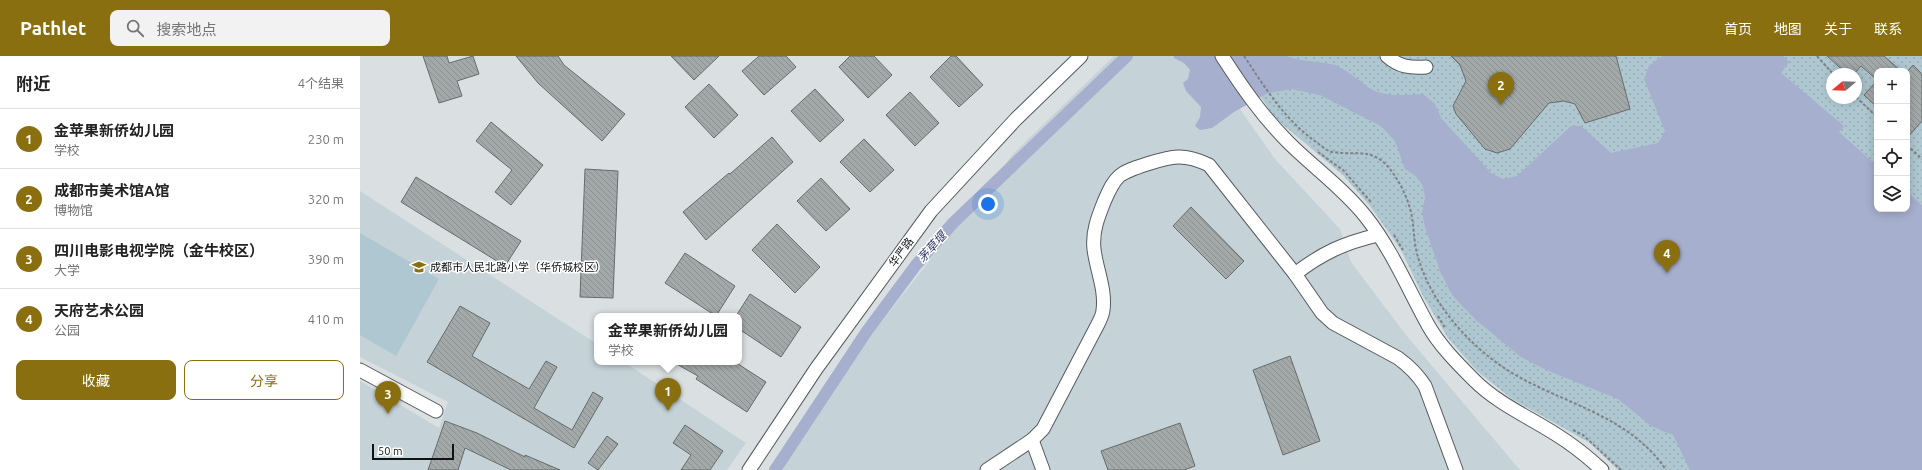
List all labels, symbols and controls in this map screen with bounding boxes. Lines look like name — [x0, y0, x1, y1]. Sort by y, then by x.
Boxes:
search box — [110, 10, 390, 46]
text: Pathlet — [20, 17, 86, 39]
icon: search — [124, 17, 146, 39]
text: 搜索地点 — [156, 21, 216, 38]
text: 首页 — [1724, 21, 1752, 37]
text: 地图 — [1774, 21, 1802, 37]
text: 关于 — [1824, 21, 1852, 37]
text: 联系 — [1874, 21, 1902, 37]
north arrow — [1826, 68, 1862, 104]
map controls — [1874, 68, 1910, 212]
button: + — [1874, 68, 1910, 104]
pin: 2 — [1488, 72, 1514, 105]
text: 附近 — [16, 74, 50, 93]
text: 4个结果 — [298, 76, 344, 90]
button: − — [1874, 104, 1910, 140]
text: 金苹果新侨幼儿园 — [54, 122, 174, 139]
text: 1 — [25, 132, 33, 146]
text: 230 m — [308, 132, 344, 146]
button: locate — [1874, 140, 1910, 176]
text: 学校 — [54, 143, 80, 157]
button: layers — [1874, 176, 1910, 212]
text: 成都市美术馆A馆 — [54, 182, 170, 199]
text: 2 — [25, 192, 33, 206]
text: 320 m — [308, 192, 344, 206]
your location — [978, 194, 998, 214]
text: 博物馆 — [54, 203, 93, 217]
water label: 茅草堰 — [915, 227, 950, 264]
street label: 华严路 — [886, 235, 916, 269]
pin: 4 — [1654, 240, 1680, 273]
text: 四川电影电视学院（金牛校区） — [54, 242, 264, 259]
text: 3 — [25, 252, 33, 266]
text: 390 m — [308, 252, 344, 266]
school or university icon: 成都市人民北路小学（华侨城校区） — [411, 259, 427, 275]
place label: 成都市人民北路小学（华侨城校区） — [430, 261, 606, 273]
text: 大学 — [54, 263, 80, 277]
text: 天府艺术公园 — [54, 302, 144, 319]
text: 4 — [25, 312, 33, 326]
text: 410 m — [308, 312, 344, 326]
popup — [594, 313, 742, 365]
text: 金苹果新侨幼儿园 — [608, 322, 728, 339]
text: 公园 — [54, 323, 80, 337]
text: 学校 — [608, 343, 634, 357]
button: 收藏 — [16, 360, 176, 400]
button: 分享 — [184, 360, 344, 400]
pin: 1 — [655, 378, 681, 411]
pin: 3 — [375, 381, 401, 414]
scale bar — [372, 442, 454, 461]
text: 50 m — [378, 445, 402, 457]

